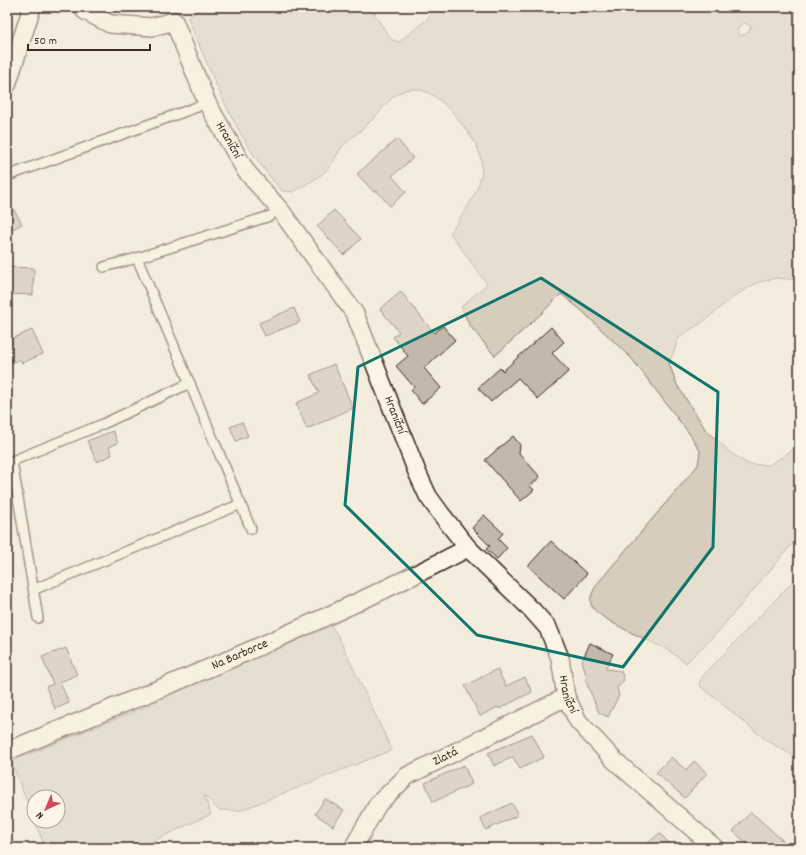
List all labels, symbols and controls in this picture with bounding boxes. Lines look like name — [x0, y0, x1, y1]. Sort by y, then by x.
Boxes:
scale bar — [28, 26, 150, 52]
text: 50 m — [34, 33, 57, 50]
street label: Hraniční — [210, 118, 247, 164]
street label: Hraniční — [379, 393, 411, 439]
street label: Na Barborce — [209, 634, 271, 675]
street label: Hraniční — [553, 674, 583, 719]
street label: Zlatá — [430, 742, 462, 771]
north arrow — [26, 789, 66, 829]
text: N — [33, 807, 48, 822]

